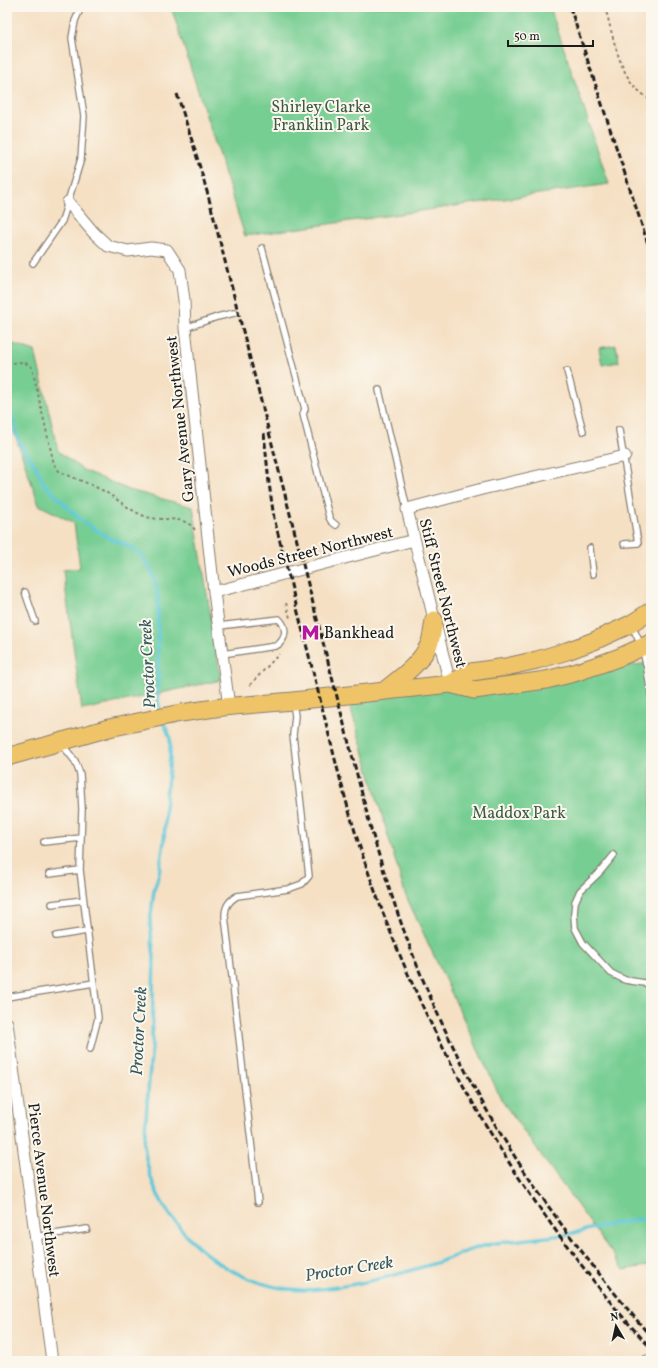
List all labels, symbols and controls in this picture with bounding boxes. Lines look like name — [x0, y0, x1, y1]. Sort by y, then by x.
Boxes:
scale bar — [508, 22, 593, 48]
text: 50 m — [514, 29, 540, 45]
park label: Shirley Clarke Franklin Park — [271, 97, 371, 137]
street label: Gary Avenue Northwest — [161, 334, 201, 503]
street label: Stiff Street Northwest — [413, 516, 471, 671]
street label: Woods Street Northwest — [225, 522, 396, 584]
water label: Proctor Creek — [135, 619, 162, 709]
metro station icon: Bankhead — [301, 622, 321, 642]
place label: Bankhead — [324, 623, 394, 645]
park label: Maddox Park — [472, 803, 566, 825]
water label: Proctor Creek — [126, 986, 153, 1076]
street label: Pierce Avenue Northwest — [21, 1102, 65, 1279]
water label: Proctor Creek — [303, 1251, 395, 1288]
north arrow — [596, 1306, 636, 1346]
text: N — [610, 1310, 620, 1326]

